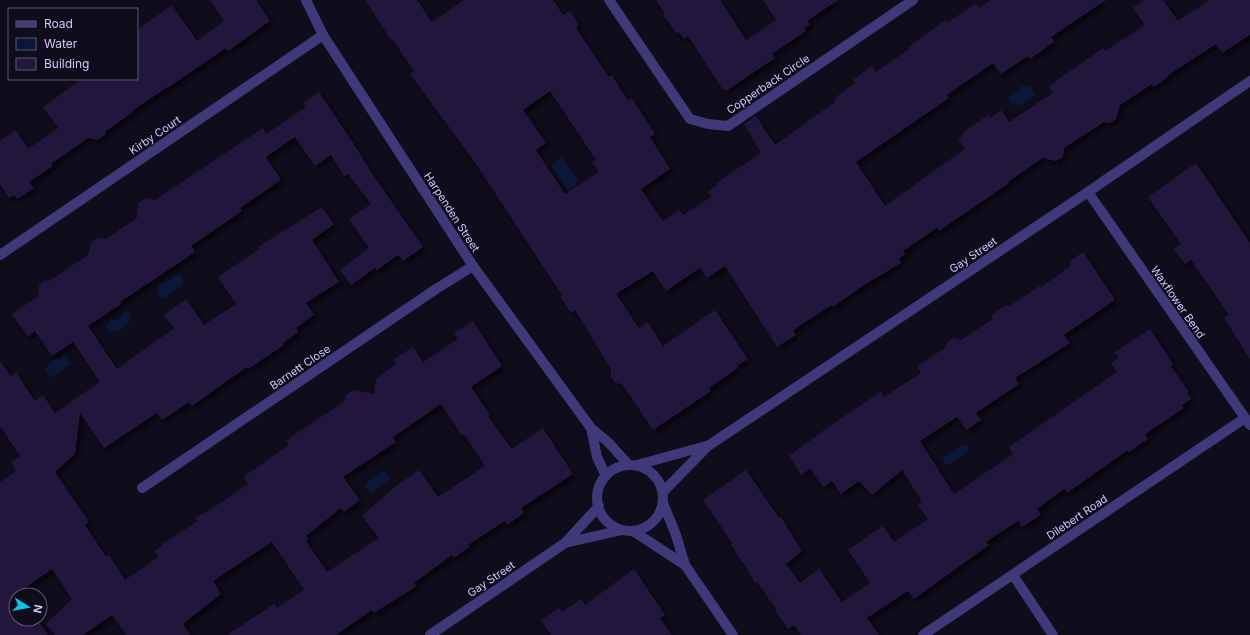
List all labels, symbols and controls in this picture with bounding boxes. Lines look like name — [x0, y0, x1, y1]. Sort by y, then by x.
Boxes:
legend — [8, 8, 138, 80]
text: Road — [44, 16, 73, 31]
text: Water — [44, 36, 78, 51]
street label: Copperback Circle — [724, 51, 812, 117]
text: Building — [44, 56, 89, 71]
street label: Kirby Court — [126, 112, 184, 157]
street label: Harpenden Street — [421, 170, 483, 255]
street label: Gay Street — [946, 234, 1000, 276]
street label: Waxflower Bend — [1148, 263, 1208, 341]
street label: Barnett Close — [267, 342, 333, 392]
street label: Dilebert Road — [1044, 492, 1110, 542]
street label: Gay Street — [464, 558, 518, 600]
north arrow — [8, 587, 48, 627]
text: N — [30, 603, 45, 614]

